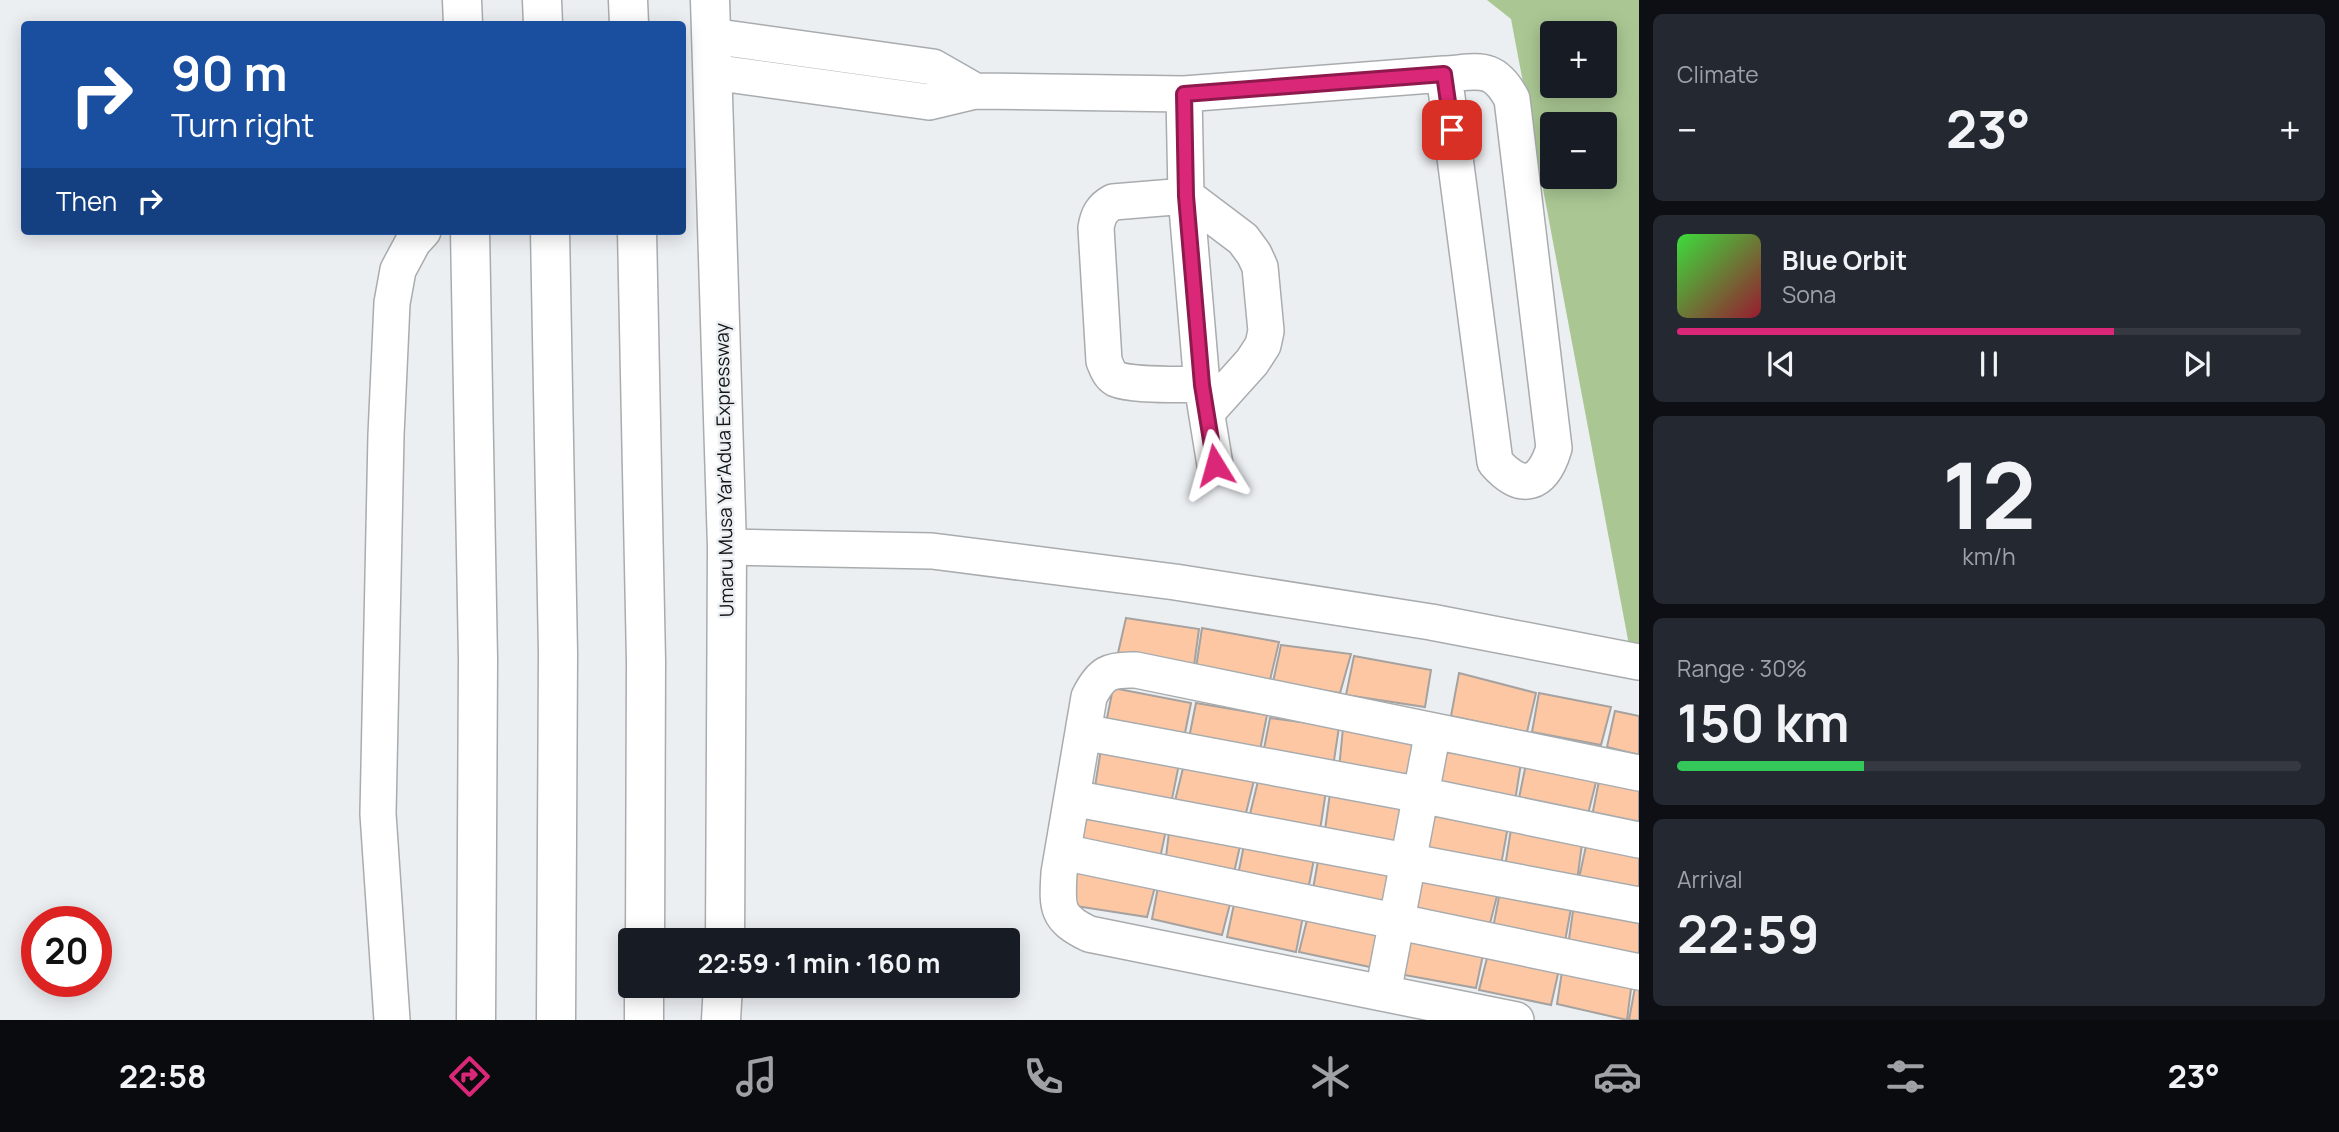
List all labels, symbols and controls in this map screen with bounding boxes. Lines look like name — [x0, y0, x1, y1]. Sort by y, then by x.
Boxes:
map controls — [1540, 21, 1617, 189]
button: + — [1540, 21, 1617, 98]
text: 90 m — [171, 39, 288, 106]
icon: right — [56, 49, 147, 140]
text: Climate — [1677, 58, 1759, 90]
text: 23° — [1946, 93, 2031, 164]
pin — [1422, 100, 1482, 160]
text: Turn right — [171, 103, 314, 147]
text: − — [1677, 103, 1698, 155]
text: + — [2279, 103, 2301, 155]
icon: arrive — [1433, 111, 1471, 149]
button: − — [1540, 112, 1617, 189]
icon: right — [131, 182, 169, 220]
text: Then — [56, 183, 117, 219]
text: Blue Orbit — [1782, 242, 1907, 278]
text: Sona — [1782, 278, 1836, 310]
street label: Umaru Musa Yar'Adua Expressway — [708, 323, 740, 617]
icon: previous — [1762, 345, 1800, 383]
icon: pause — [1970, 345, 2008, 383]
icon: next — [2178, 345, 2216, 383]
position arrow — [1178, 428, 1252, 502]
text: 12 — [1942, 432, 2036, 556]
text: km/h — [1962, 540, 2016, 572]
text: Range · 30% — [1677, 652, 1807, 684]
text: 150 km — [1677, 687, 1850, 758]
text: Arrival — [1677, 863, 1743, 895]
text: 22:59 — [1677, 898, 1820, 969]
speed limit sign: 20 — [21, 906, 112, 997]
text: 22:59 · 1 min · 160 m — [698, 945, 940, 981]
icon: directions — [445, 1052, 494, 1101]
icon: music — [732, 1052, 781, 1101]
icon: phone — [1019, 1052, 1068, 1101]
icon: climate — [1306, 1052, 1355, 1101]
icon: car — [1593, 1052, 1642, 1101]
icon: filters — [1881, 1052, 1930, 1101]
text: 22:58 — [119, 1054, 207, 1098]
text: 23° — [2168, 1054, 2220, 1098]

